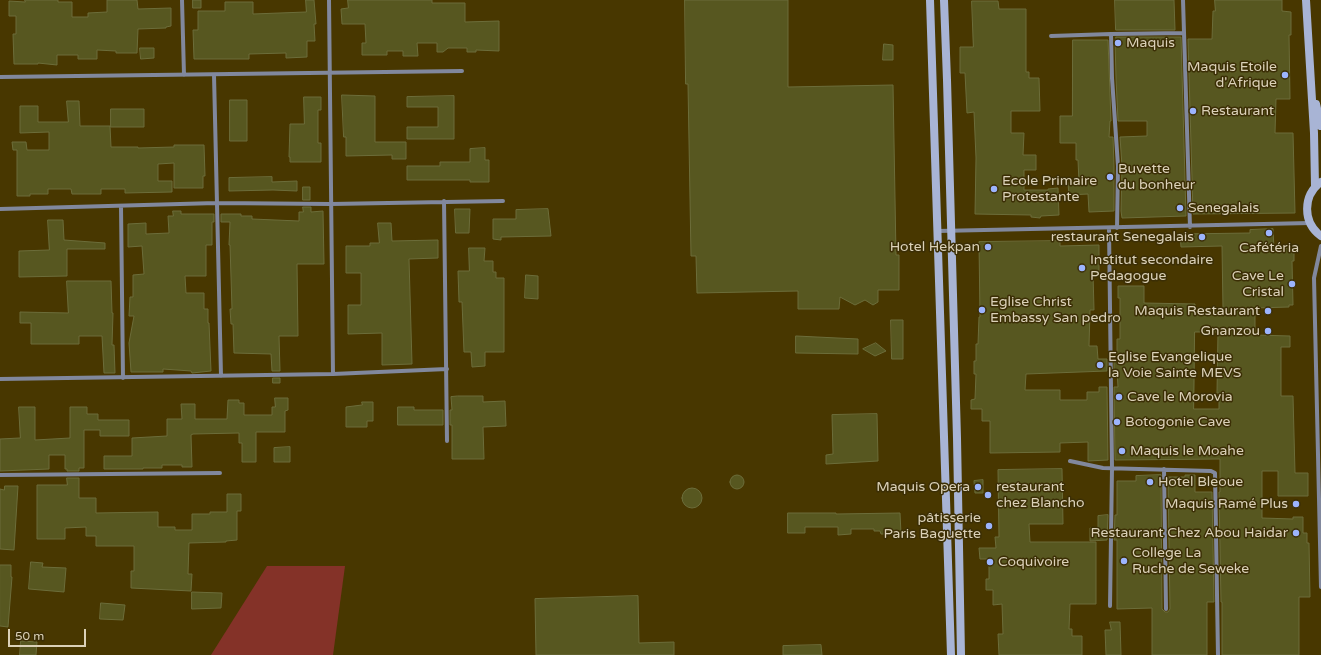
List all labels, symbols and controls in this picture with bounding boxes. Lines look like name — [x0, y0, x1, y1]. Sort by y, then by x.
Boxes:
place label: Maquis — [1126, 35, 1175, 51]
marker: Maquis — [1113, 38, 1123, 48]
place label: Maquis Etoile d'Afrique — [1187, 59, 1277, 92]
marker: Maquis Etoile d'Afrique — [1280, 70, 1290, 80]
place label: Restaurant — [1201, 103, 1274, 119]
marker: Restaurant — [1188, 106, 1198, 116]
place label: Buvette du bonheur — [1118, 161, 1195, 194]
marker: Buvette du bonheur — [1105, 172, 1115, 182]
place label: Ecole Primaire Protestante — [1002, 173, 1097, 206]
marker: Ecole Primaire Protestante — [989, 184, 999, 194]
place label: Senegalais — [1188, 200, 1259, 216]
marker: Senegalais — [1175, 203, 1185, 213]
marker: Cafétéria — [1264, 228, 1274, 238]
place label: restaurant Senegalais — [1051, 229, 1194, 245]
marker: restaurant Senegalais — [1197, 232, 1207, 242]
place label: Hotel Hekpan — [890, 239, 980, 255]
place label: Cafétéria — [1239, 240, 1299, 256]
marker: Hotel Hekpan — [983, 242, 993, 252]
place label: Institut secondaire Pedagogue — [1090, 252, 1213, 284]
marker: Institut secondaire Pedagogue — [1077, 263, 1087, 273]
place label: Cave Le Cristal — [1232, 268, 1284, 300]
marker: Cave Le Cristal — [1287, 279, 1297, 289]
place label: Eglise Christ Embassy San pedro — [990, 294, 1121, 326]
place label: Maquis Restaurant — [1134, 303, 1260, 319]
marker: Eglise Christ Embassy San pedro — [977, 305, 987, 315]
marker: Maquis Restaurant — [1263, 306, 1273, 316]
place label: Gnanzou — [1200, 323, 1260, 339]
marker: Gnanzou — [1263, 326, 1273, 336]
place label: Eglise Evangelique la Voie Sainte MEVS — [1108, 349, 1241, 382]
marker: Eglise Evangelique la Voie Sainte MEVS — [1095, 360, 1105, 370]
place label: Cave le Morovia — [1127, 389, 1233, 405]
marker: Cave le Morovia — [1114, 392, 1124, 402]
place label: Botogonie Cave — [1125, 414, 1230, 430]
marker: Botogonie Cave — [1112, 417, 1122, 427]
place label: Maquis le Moahe — [1130, 443, 1244, 459]
marker: Maquis le Moahe — [1117, 446, 1127, 456]
place label: Hotel Bleoue — [1158, 474, 1243, 490]
marker: Hotel Bleoue — [1145, 477, 1155, 487]
place label: Maquis Opera — [876, 479, 970, 495]
place label: restaurant chez Blancho — [996, 479, 1085, 512]
marker: Maquis Opera — [973, 482, 983, 492]
marker: restaurant chez Blancho — [983, 490, 993, 500]
place label: Maquis Ramé Plus — [1165, 496, 1288, 512]
marker: Maquis Ramé Plus — [1291, 499, 1301, 509]
place label: pâtisserie Paris Baguette — [884, 510, 981, 542]
marker: pâtisserie Paris Baguette — [984, 521, 994, 531]
place label: Restaurant Chez Abou Haidar — [1091, 525, 1288, 541]
marker: Restaurant Chez Abou Haidar — [1291, 528, 1301, 538]
place label: College La Ruche de Seweke — [1132, 545, 1249, 578]
place label: Coquivoire — [998, 554, 1069, 570]
marker: College La Ruche de Seweke — [1119, 556, 1129, 566]
marker: Coquivoire — [985, 557, 995, 567]
scale bar — [10, 621, 88, 647]
text: 50 m — [15, 629, 44, 643]

